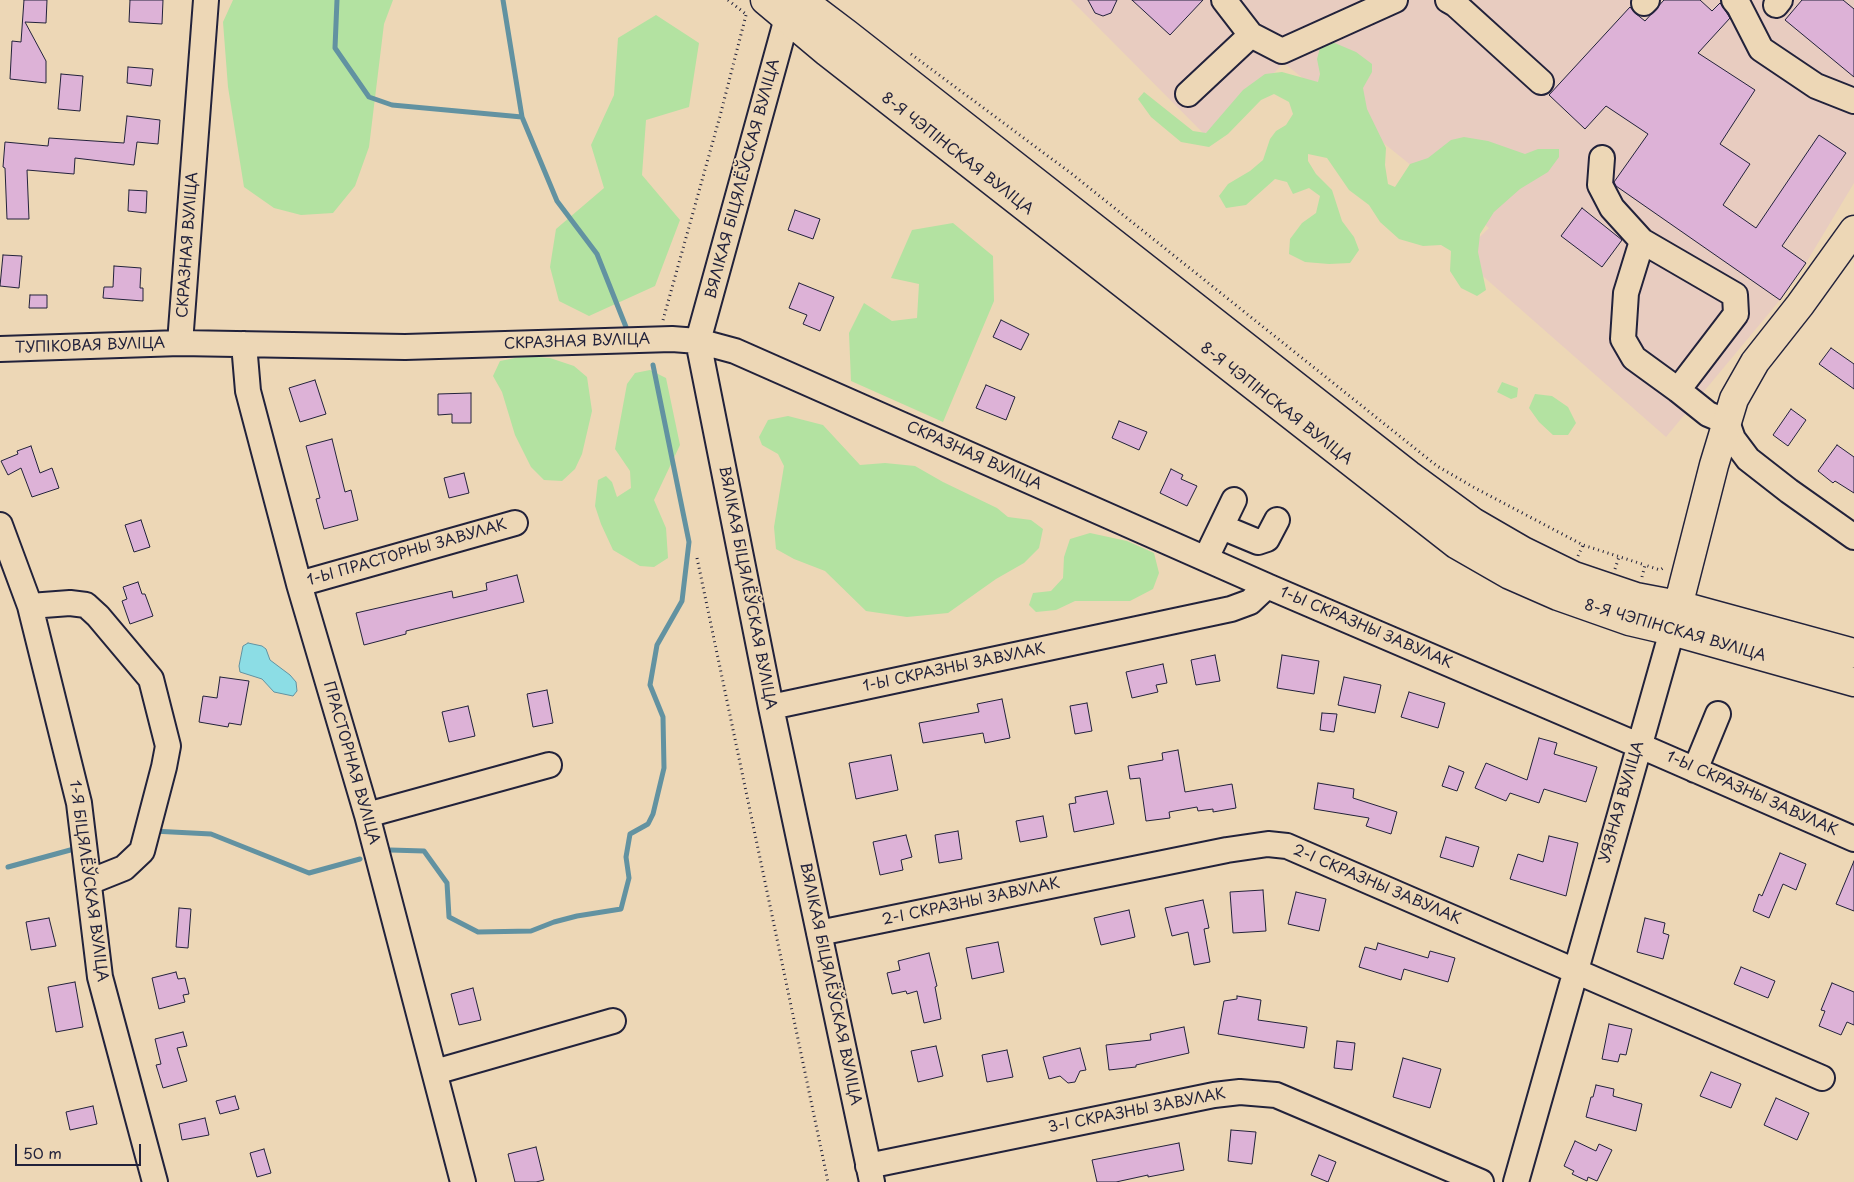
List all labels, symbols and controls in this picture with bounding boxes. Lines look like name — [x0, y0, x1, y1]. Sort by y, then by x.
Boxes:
street label: ВЯЛІКАЯ БІЦЯЛЁЎСКАЯ ВУЛІЦА — [702, 57, 784, 301]
street label: 8-Я ЧЭПІНСКАЯ ВУЛІЦА — [877, 89, 1037, 219]
street label: СКРАЗНАЯ ВУЛІЦА — [174, 171, 202, 319]
street label: СКРАЗНАЯ ВУЛІЦА — [504, 330, 650, 354]
street label: ТУПІКОВАЯ ВУЛІЦА — [15, 334, 165, 358]
street label: 8-Я ЧЭПІНСКАЯ ВУЛІЦА — [1196, 339, 1356, 469]
street label: СКРАЗНАЯ ВУЛІЦА — [903, 418, 1045, 494]
street label: ВЯЛІКАЯ БІЦЯЛЁЎСКАЯ ВУЛІЦА — [715, 465, 779, 711]
street label: 1-Ы ПРАСТОРНЫ ЗАВУЛАК — [305, 516, 509, 590]
street label: 1-Ы СКРАЗНЫ ЗАВУЛАК — [1277, 583, 1455, 673]
street label: 8-Я ЧЭПІНСКАЯ ВУЛІЦА — [1582, 596, 1768, 666]
street label: 1-Ы СКРАЗНЫ ЗАВУЛАК — [861, 640, 1047, 696]
street label: ПРАСТОРНАЯ ВУЛІЦА — [319, 679, 383, 847]
street label: УЯЗНАЯ ВУЛІЦА — [1596, 739, 1648, 865]
street label: 1-Ы СКРАЗНЫ ЗАВУЛАК — [1663, 748, 1841, 840]
street label: 1-Я БІЦЯЛЁЎСКАЯ ВУЛІЦА — [65, 779, 111, 983]
street label: 2-І СКРАЗНЫ ЗАВУЛАК — [1290, 841, 1464, 929]
street label: ВЯЛІКАЯ БІЦЯЛЁЎСКАЯ ВУЛІЦА — [795, 861, 865, 1107]
street label: 2-І СКРАЗНЫ ЗАВУЛАК — [881, 874, 1061, 930]
street label: 3-І СКРАЗНЫ ЗАВУЛАК — [1047, 1085, 1227, 1137]
scale bar — [18, 1134, 144, 1166]
text: 50 m — [23, 1141, 62, 1164]

